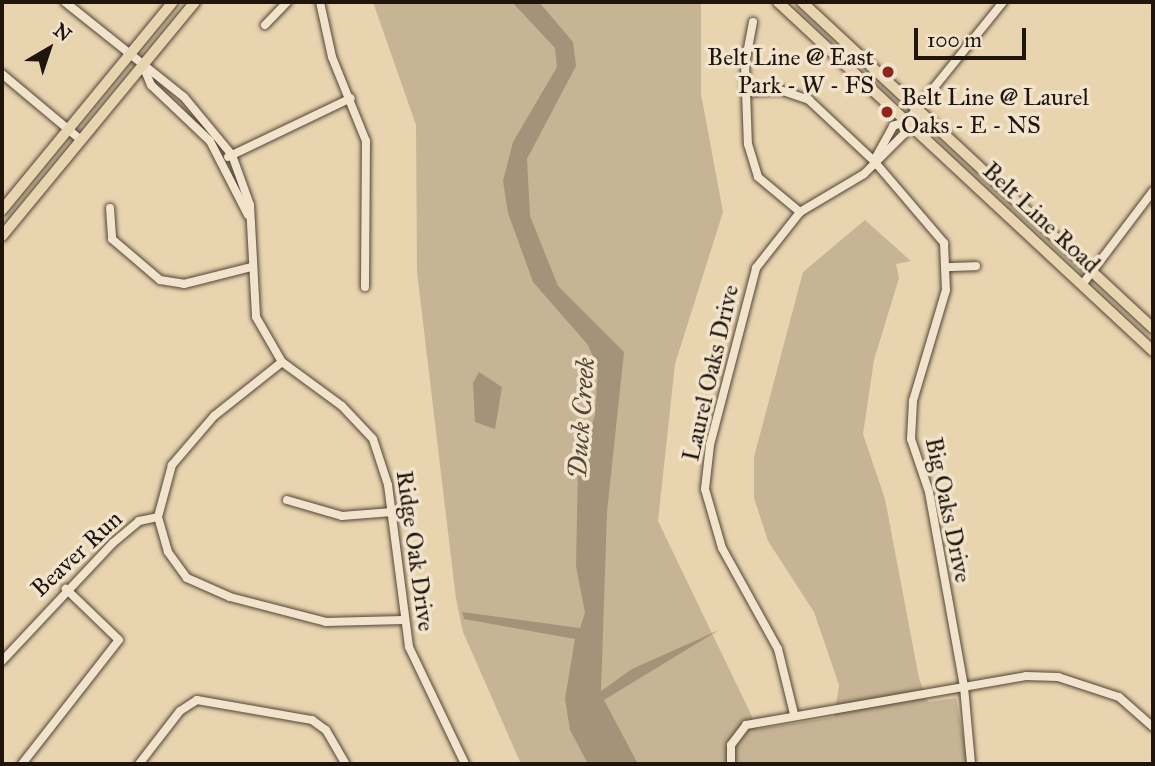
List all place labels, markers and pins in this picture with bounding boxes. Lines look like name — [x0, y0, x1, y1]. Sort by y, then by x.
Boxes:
place label: Belt Line @ East Park - W - FS — [707, 44, 874, 100]
marker: Belt Line @ East Park - W - FS — [880, 64, 896, 80]
place label: Belt Line @ Laurel Oaks - E - NS — [901, 84, 1089, 140]
marker: Belt Line @ Laurel Oaks - E - NS — [879, 104, 895, 120]

